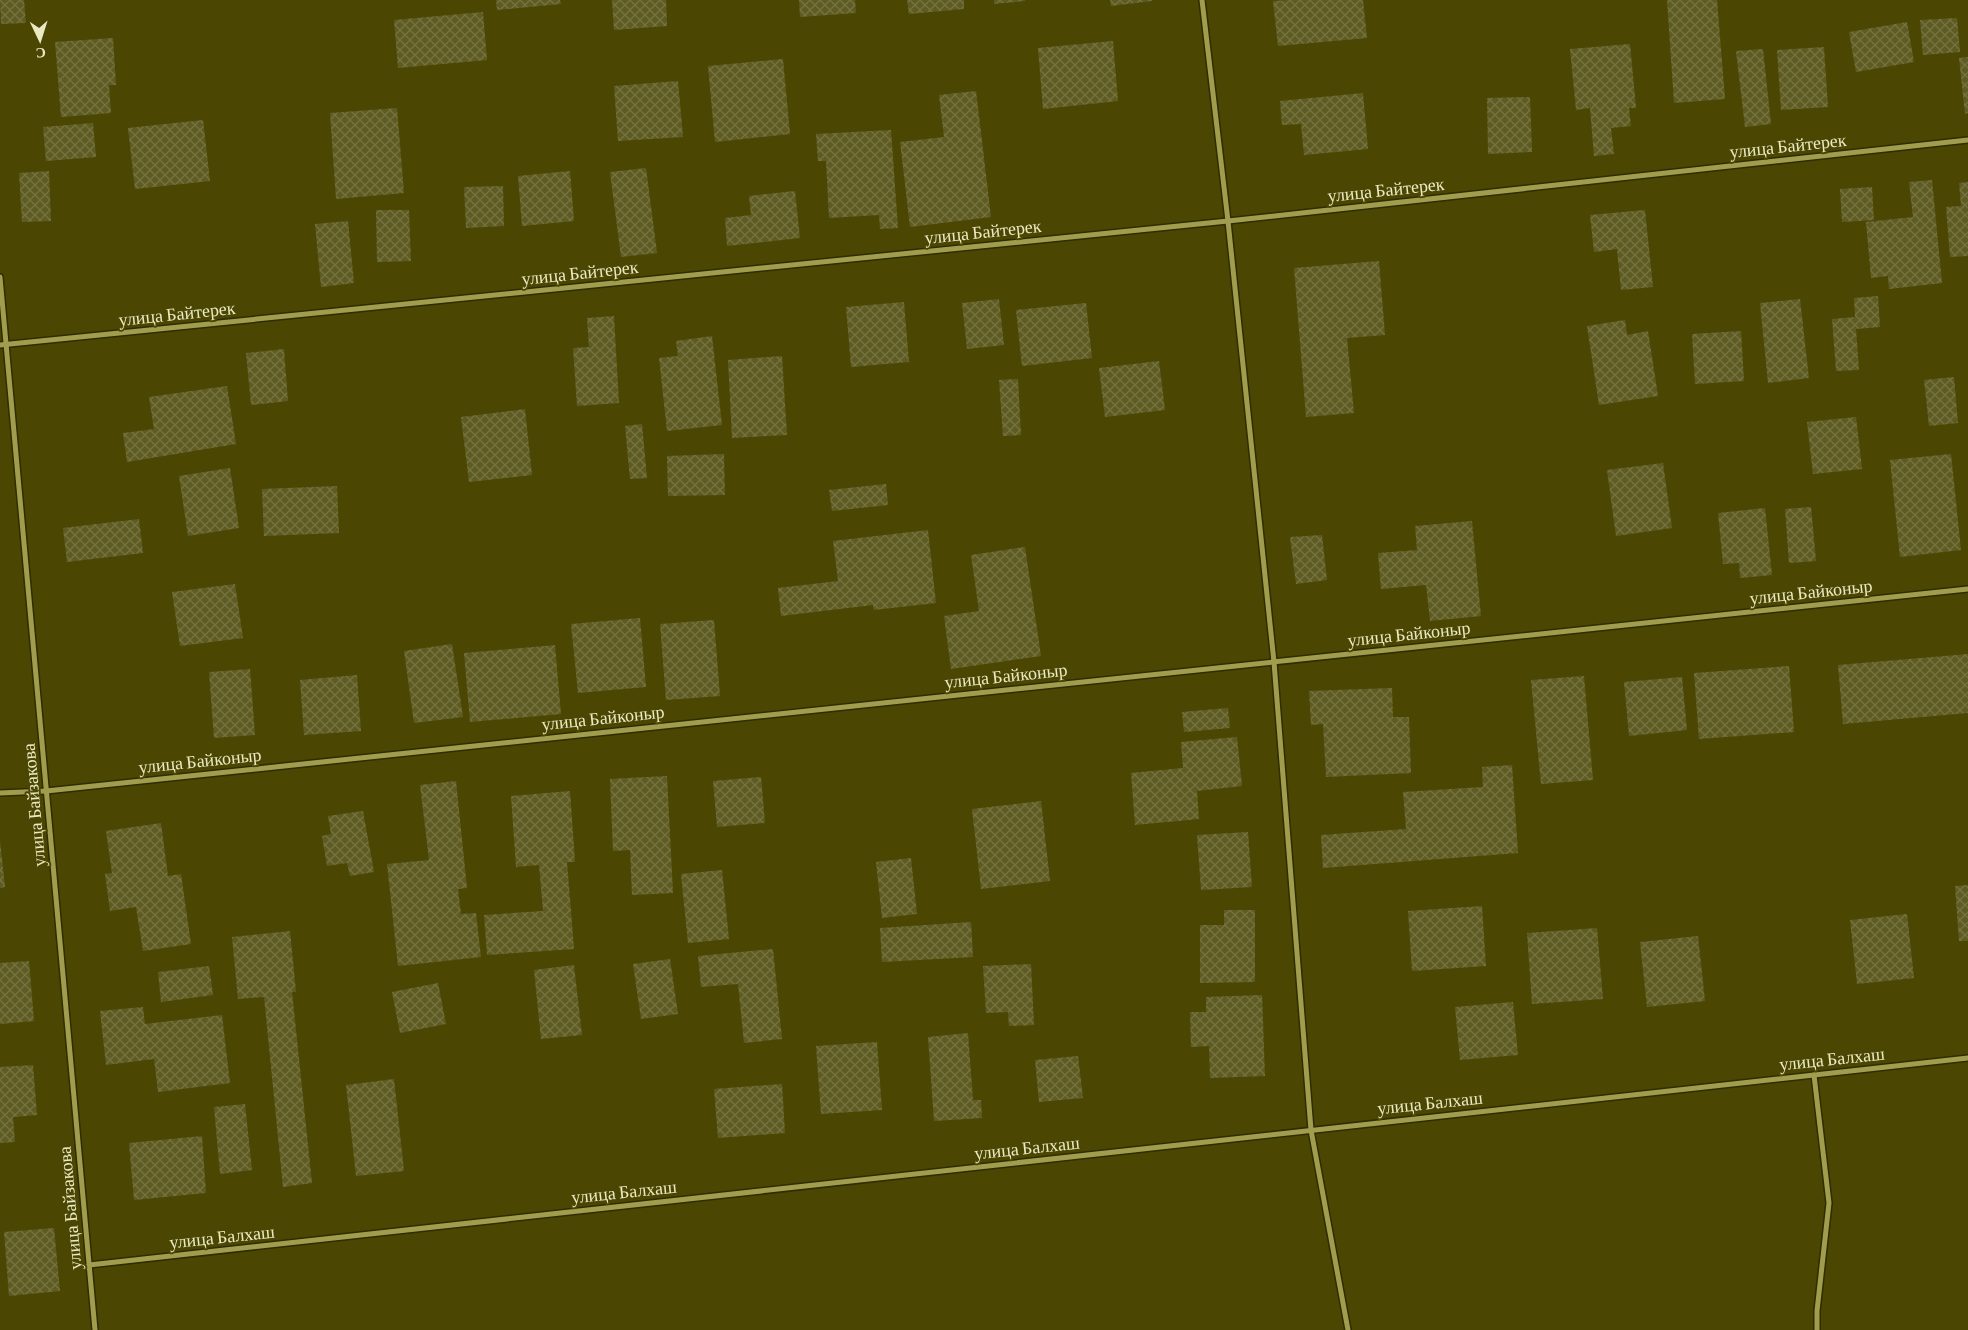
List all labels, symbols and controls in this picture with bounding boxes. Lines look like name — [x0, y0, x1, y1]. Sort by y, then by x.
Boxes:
north arrow — [15, 15, 65, 65]
text: С — [35, 45, 47, 61]
street label: улица Байтерек — [1729, 130, 1848, 162]
street label: улица Байтерек — [1327, 174, 1446, 206]
street label: улица Байтерек — [924, 216, 1043, 248]
street label: улица Байтерек — [521, 257, 640, 289]
street label: улица Байтерек — [118, 298, 237, 330]
street label: улица Байконыр — [1749, 576, 1873, 608]
street label: улица Байконыр — [1347, 618, 1471, 650]
street label: улица Байконыр — [944, 660, 1068, 692]
street label: улица Байконыр — [541, 702, 665, 734]
street label: улица Байзакова — [19, 742, 49, 868]
street label: улица Байконыр — [138, 745, 262, 777]
street label: улица Балхаш — [1778, 1044, 1886, 1074]
street label: улица Балхаш — [1376, 1088, 1484, 1118]
street label: улица Балхаш — [973, 1133, 1081, 1163]
street label: улица Байзакова — [55, 1145, 85, 1271]
street label: улица Балхаш — [570, 1177, 678, 1207]
street label: улица Балхаш — [168, 1222, 276, 1252]

